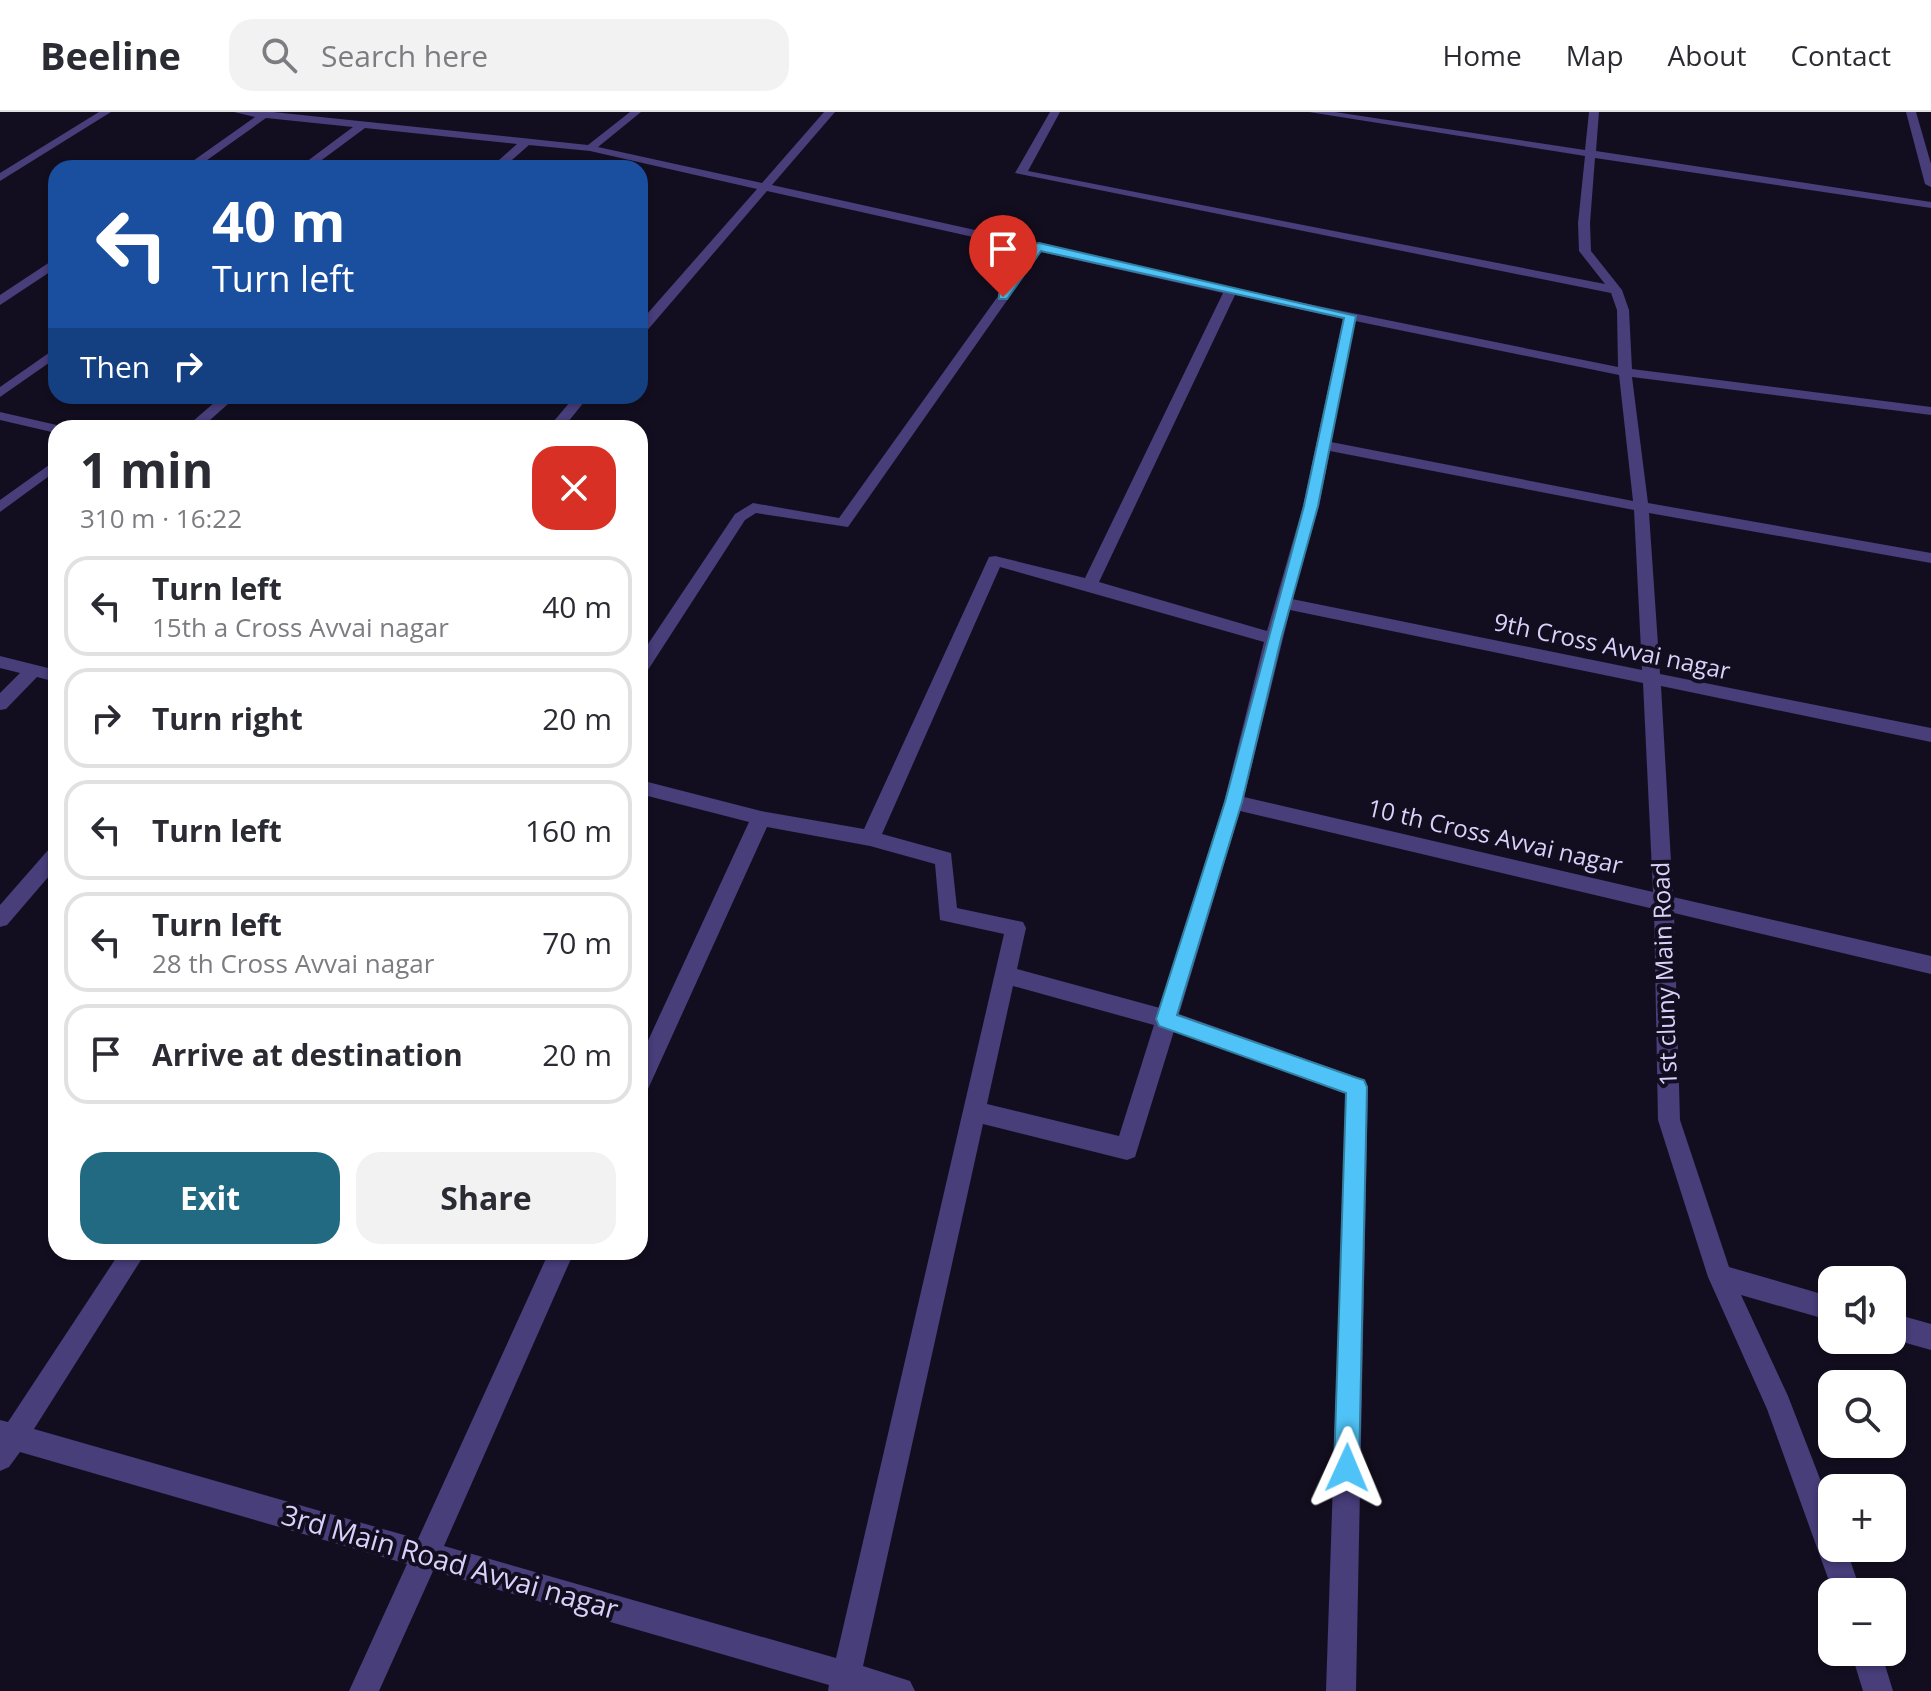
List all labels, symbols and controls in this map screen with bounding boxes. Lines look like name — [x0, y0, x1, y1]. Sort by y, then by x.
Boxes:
search box — [229, 19, 789, 91]
text: Beeline — [40, 29, 181, 81]
icon: search — [257, 33, 301, 77]
text: Search here — [321, 35, 488, 76]
text: Home — [1443, 36, 1522, 74]
text: Map — [1566, 36, 1624, 74]
text: About — [1668, 36, 1746, 74]
text: Contact — [1790, 36, 1891, 74]
text: 40 m — [212, 182, 346, 258]
icon: left — [80, 192, 184, 296]
pin — [969, 215, 1037, 297]
icon: arrive — [981, 227, 1025, 271]
text: Turn left — [212, 254, 354, 303]
icon: right — [166, 344, 210, 388]
text: Then — [80, 346, 150, 387]
text: 1 min — [80, 437, 213, 502]
button: close — [532, 446, 616, 530]
text: 310 m · 16:22 — [80, 500, 242, 536]
text: Turn left — [152, 568, 282, 609]
icon: left — [84, 584, 128, 628]
text: 40 m — [542, 586, 612, 627]
street label: 9th Cross Avvai nagar — [1491, 604, 1734, 687]
text: 15th a Cross Avvai nagar — [152, 609, 449, 645]
icon: right — [84, 696, 128, 740]
text: Turn right — [152, 698, 303, 739]
text: 20 m — [542, 698, 612, 739]
street label: 10 th Cross Avvai nagar — [1365, 790, 1626, 881]
icon: left — [84, 808, 128, 852]
text: Turn left — [152, 810, 282, 851]
text: 160 m — [525, 810, 612, 851]
street label: 1st cluny Main Road — [1643, 861, 1684, 1087]
text: Turn left — [152, 904, 282, 945]
icon: left — [84, 920, 128, 964]
text: 70 m — [542, 922, 612, 963]
text: 28 th Cross Avvai nagar — [152, 945, 434, 981]
icon: arrive — [84, 1032, 128, 1076]
text: Arrive at destination — [152, 1034, 463, 1075]
text: 20 m — [542, 1034, 612, 1075]
button: Exit — [80, 1152, 340, 1244]
button: Share — [356, 1152, 616, 1244]
map controls — [1818, 1266, 1906, 1666]
button: sound — [1818, 1266, 1906, 1354]
button: search — [1818, 1370, 1906, 1458]
position arrow — [1305, 1426, 1389, 1510]
button: + — [1818, 1474, 1906, 1562]
street label: 3rd Main Road Avvai nagar — [277, 1495, 624, 1628]
button: − — [1818, 1578, 1906, 1666]

